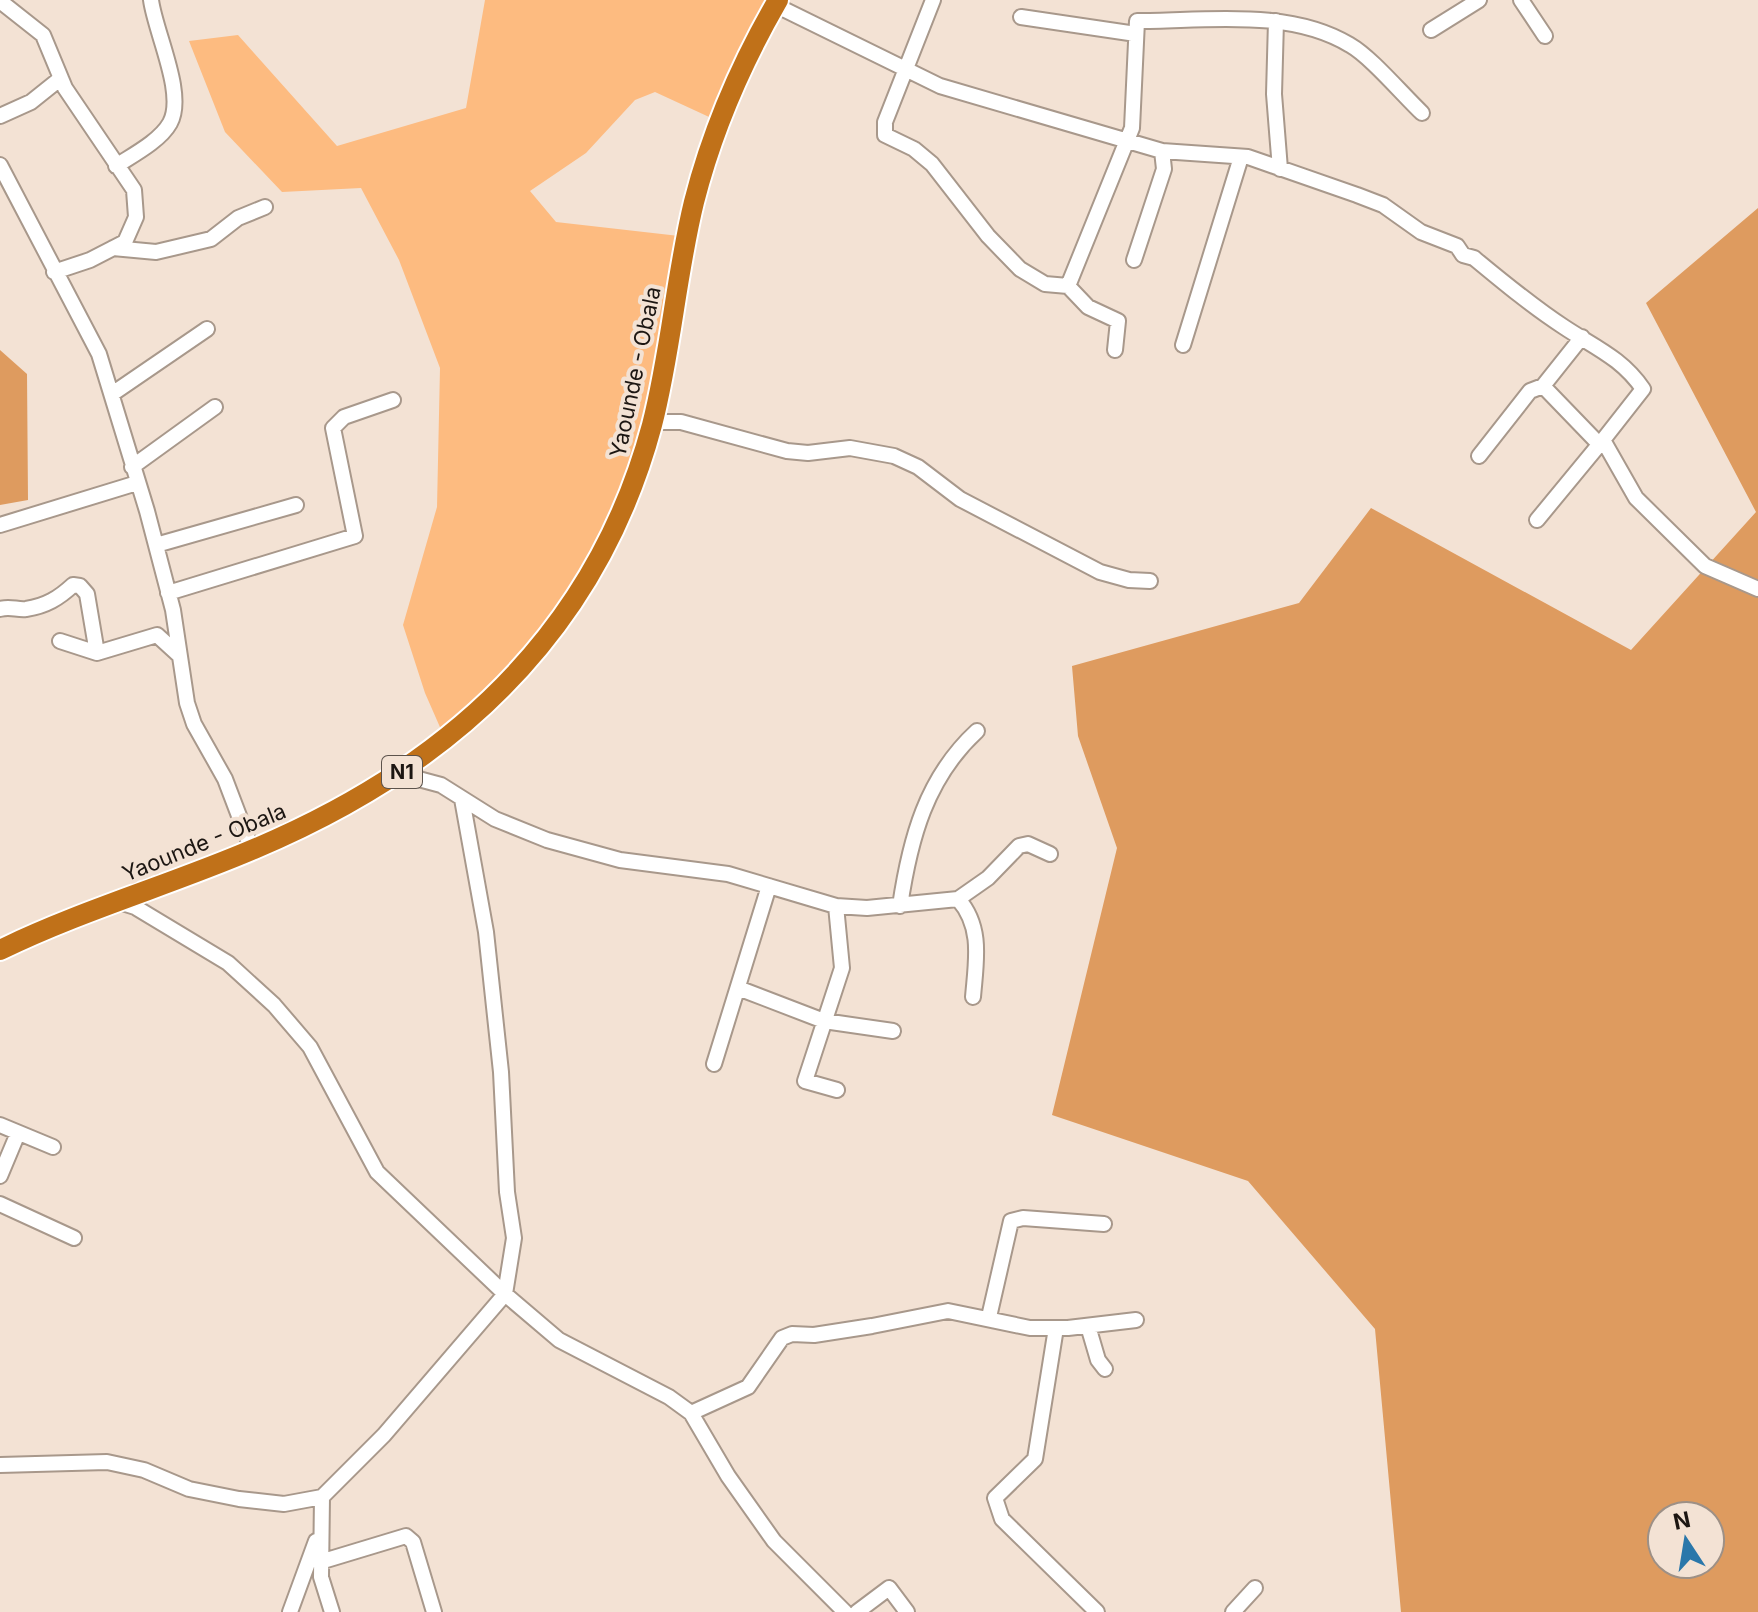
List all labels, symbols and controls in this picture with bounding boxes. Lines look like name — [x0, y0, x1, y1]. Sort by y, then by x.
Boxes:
street label: Yaounde - Obala — [604, 284, 666, 460]
road number: N1 — [382, 756, 422, 788]
street label: Yaounde - Obala — [118, 797, 290, 887]
north arrow — [1646, 1500, 1726, 1580]
text: N — [1671, 1506, 1693, 1535]

